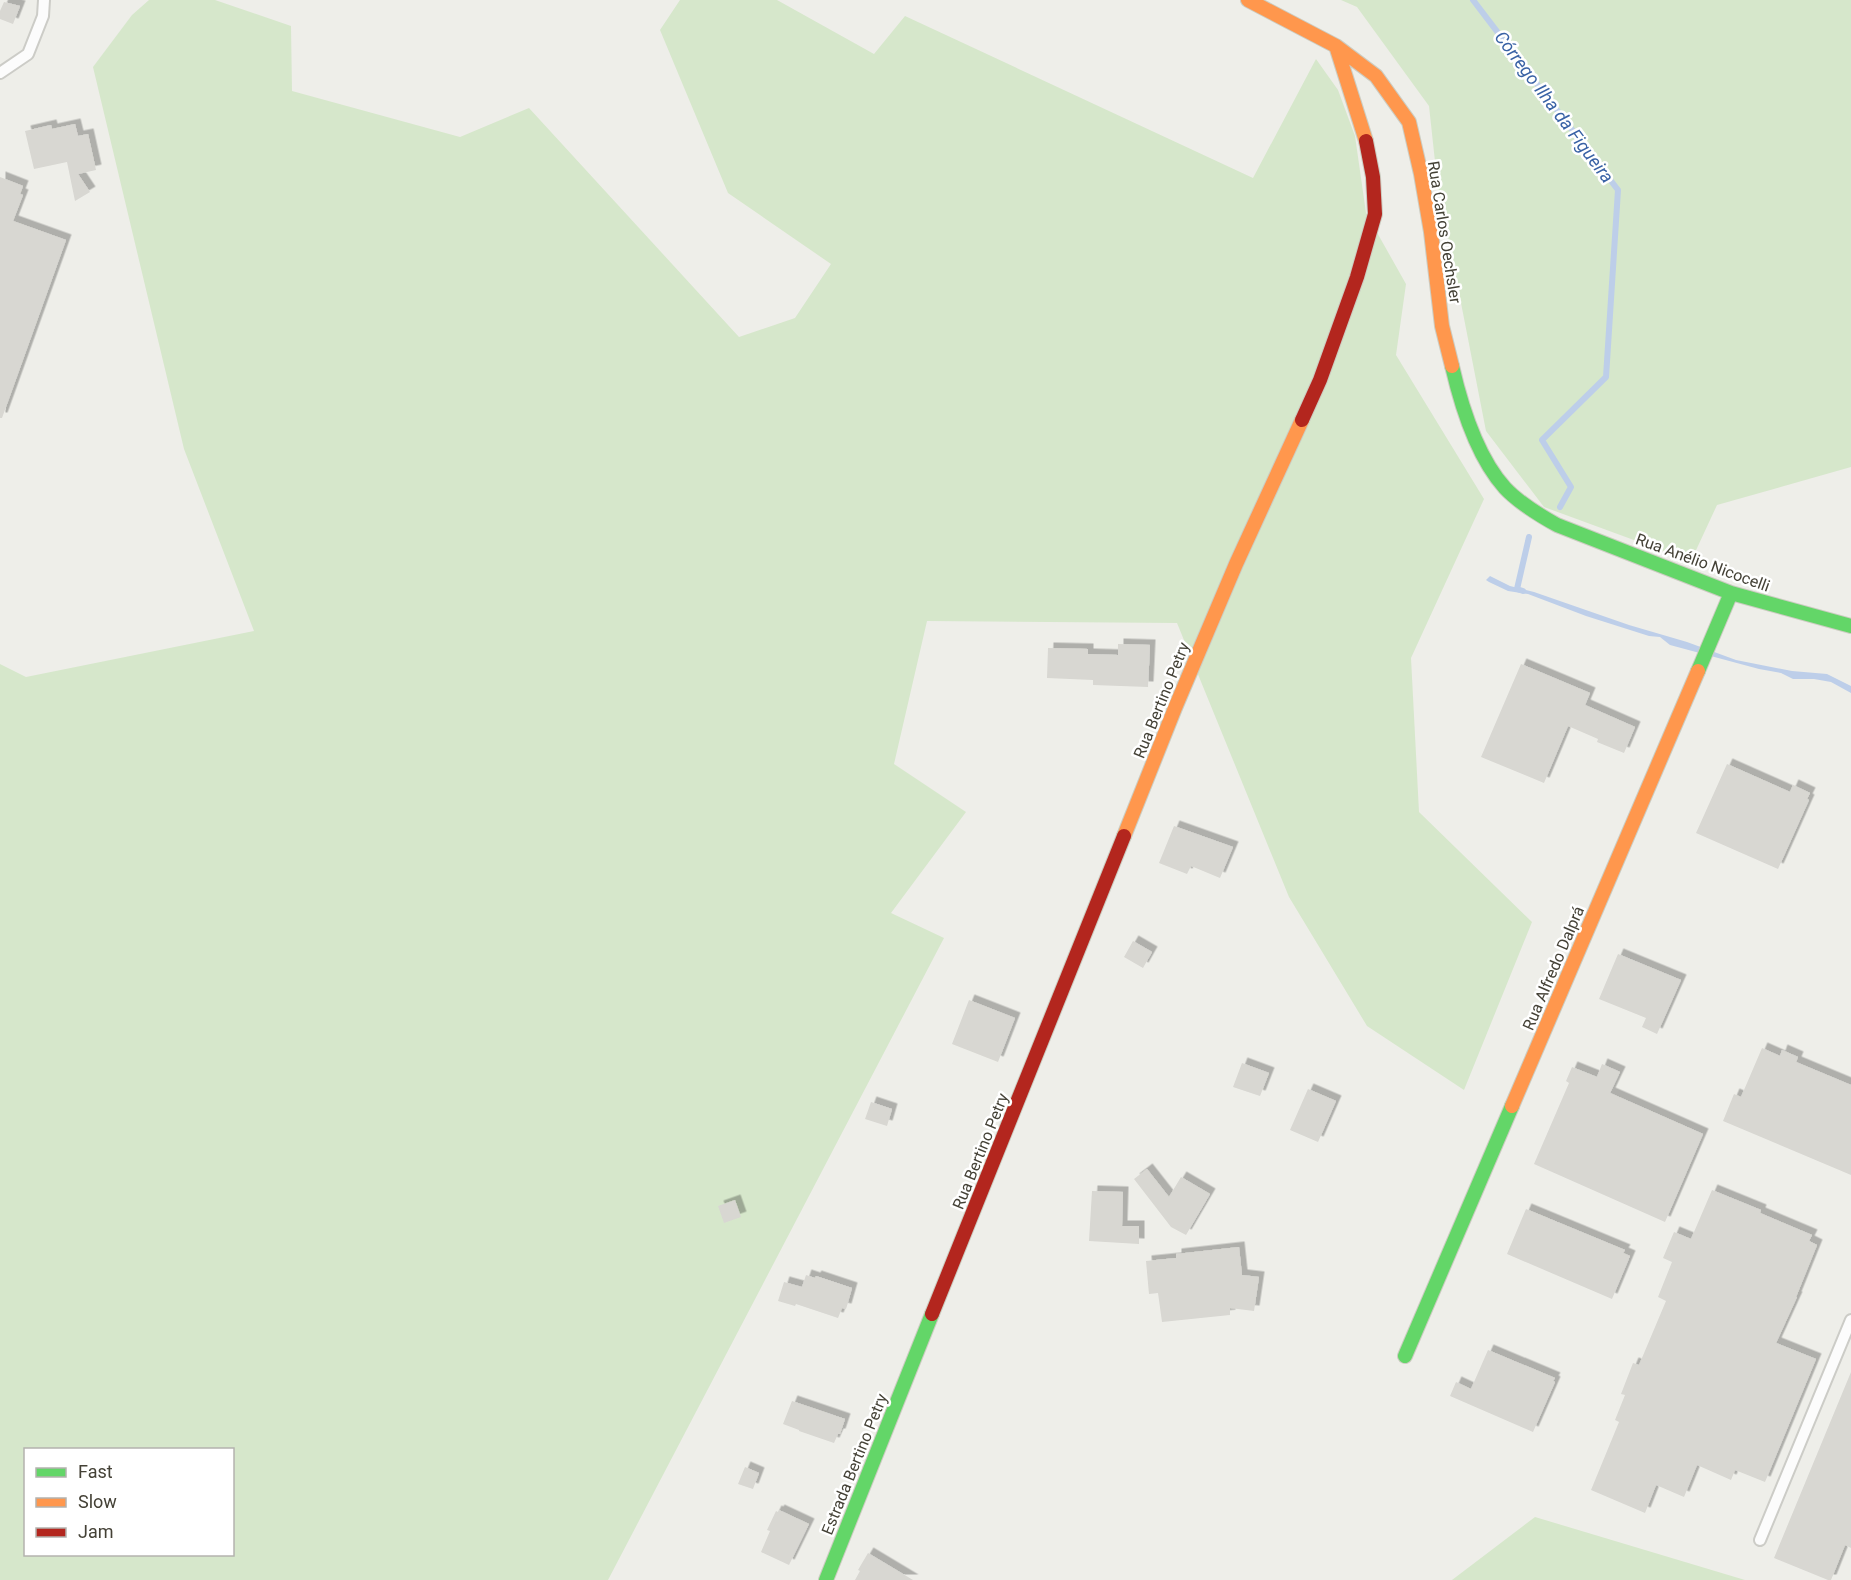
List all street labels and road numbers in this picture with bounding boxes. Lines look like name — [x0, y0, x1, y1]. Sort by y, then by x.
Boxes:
street label: Rua Carlos Oechsler — [1424, 160, 1465, 305]
street label: Rua Anélio Nicocelli — [1633, 529, 1772, 596]
street label: Rua Bertino Petry — [1130, 639, 1194, 761]
street label: Rua Alfredo Dalprá — [1519, 903, 1588, 1033]
street label: Rua Bertino Petry — [949, 1090, 1013, 1212]
street label: Estrada Bertino Petry — [818, 1391, 892, 1537]

